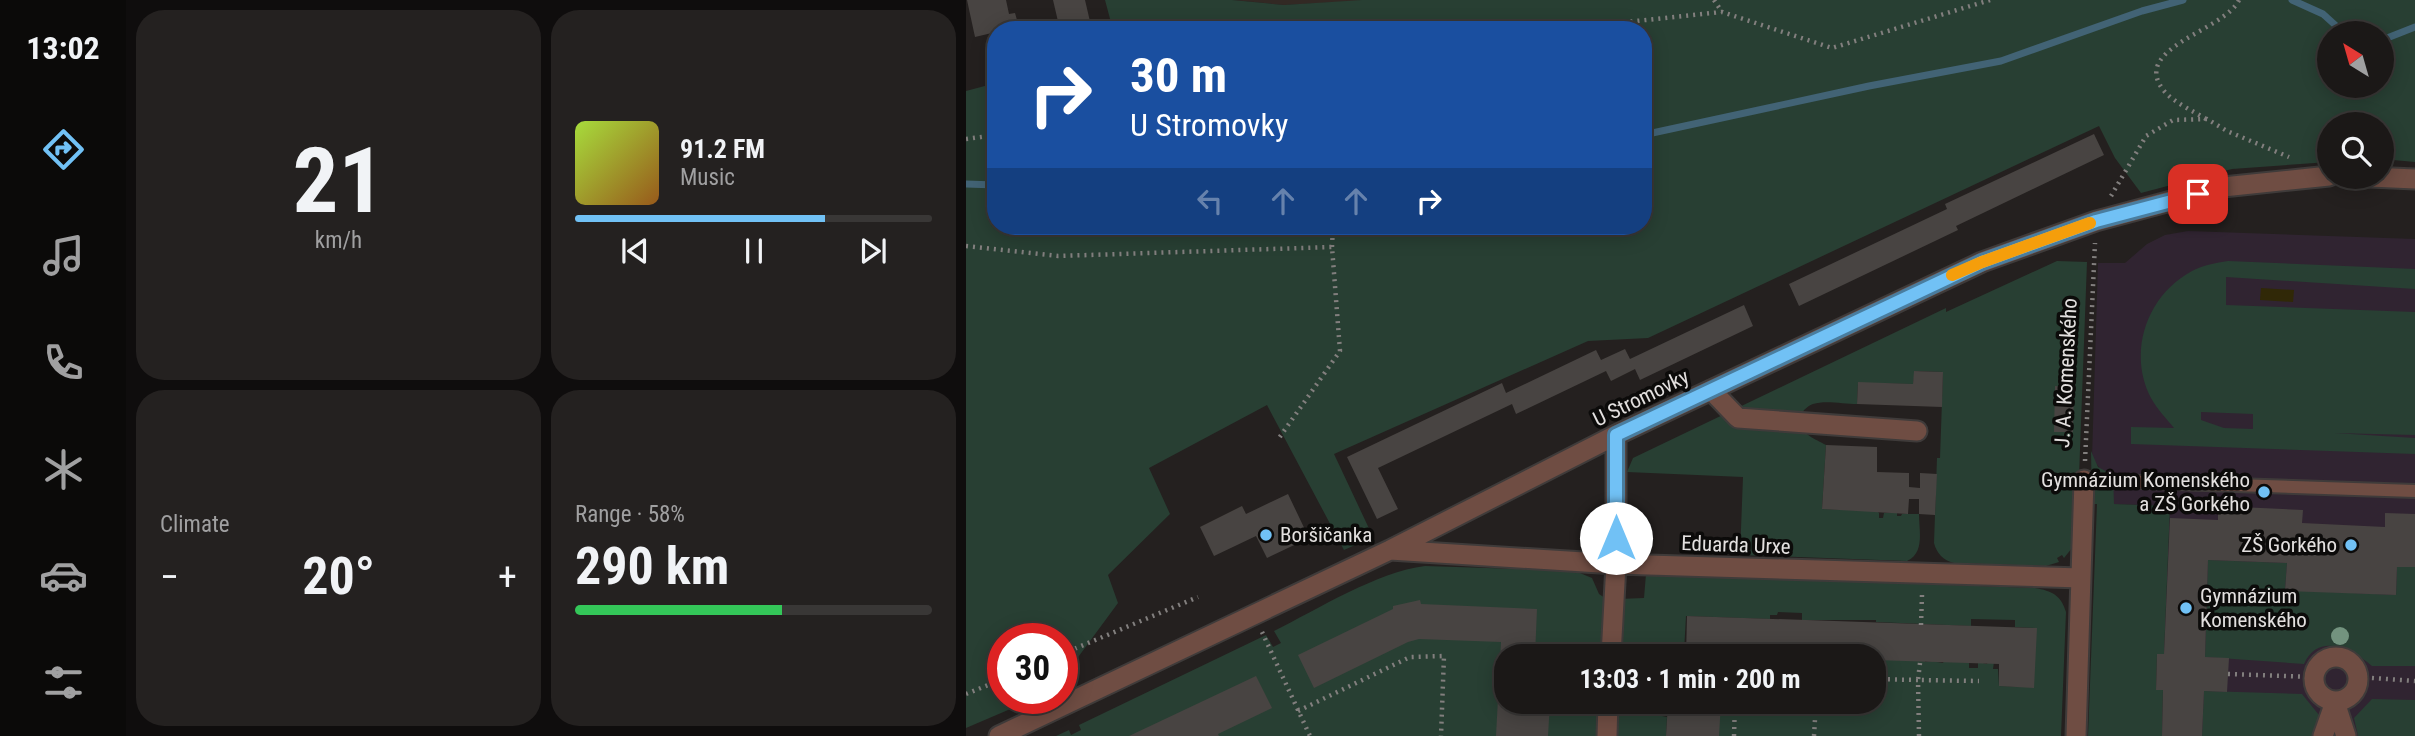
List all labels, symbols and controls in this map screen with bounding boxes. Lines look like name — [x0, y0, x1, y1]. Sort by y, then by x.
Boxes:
north arrow — [2317, 21, 2394, 98]
map controls — [2317, 21, 2394, 189]
text: 13:02 — [26, 29, 100, 67]
text: 30 m — [1130, 47, 1227, 104]
icon: right — [1015, 49, 1106, 140]
text: U Stromovky — [1130, 106, 1288, 144]
button: search — [2317, 112, 2394, 189]
icon: directions — [39, 125, 88, 174]
text: 21 — [293, 128, 384, 234]
text: 91.2 FM — [680, 134, 765, 164]
text: Music — [680, 164, 735, 191]
pin — [2168, 164, 2228, 224]
icon: arrive — [2179, 175, 2217, 213]
icon: left — [1191, 182, 1229, 220]
icon: ahead — [1264, 182, 1302, 220]
icon: ahead — [1337, 182, 1375, 220]
icon: right — [1410, 182, 1448, 220]
text: km/h — [315, 227, 362, 254]
icon: music — [39, 231, 88, 280]
icon: previous — [616, 232, 654, 270]
icon: pause — [735, 232, 773, 270]
icon: next — [854, 232, 892, 270]
street label: J. A. Komenského — [2050, 298, 2082, 448]
icon: phone — [39, 338, 88, 387]
street label: U Stromovky — [1589, 364, 1693, 432]
icon: climate — [39, 445, 88, 494]
place label: Gymnázium Komenského a ZŠ Gorkého — [2041, 468, 2250, 516]
marker: Gymnázium Komenského a ZŠ Gorkého — [2256, 484, 2272, 500]
text: Range · 58% — [575, 501, 685, 528]
position arrow — [1579, 501, 1653, 575]
text: Climate — [160, 511, 230, 538]
place label: Boršičanka — [1280, 523, 1372, 547]
marker: Boršičanka — [1258, 527, 1274, 543]
street label: Eduarda Urxe — [1681, 531, 1791, 559]
place label: ZŠ Gorkého — [2241, 533, 2337, 557]
text: 290 km — [575, 536, 729, 597]
marker: ZŠ Gorkého — [2343, 537, 2359, 553]
text: 20° — [302, 546, 375, 607]
icon: car — [39, 551, 88, 600]
text: − — [160, 555, 179, 599]
text: + — [498, 555, 517, 599]
place label: Gymnázium Komenského — [2200, 584, 2307, 632]
marker: Gymnázium Komenského — [2178, 600, 2194, 616]
speed limit sign: 30 — [987, 623, 1078, 714]
icon: filters — [39, 658, 88, 707]
text: 13:03 · 1 min · 200 m — [1580, 664, 1800, 694]

